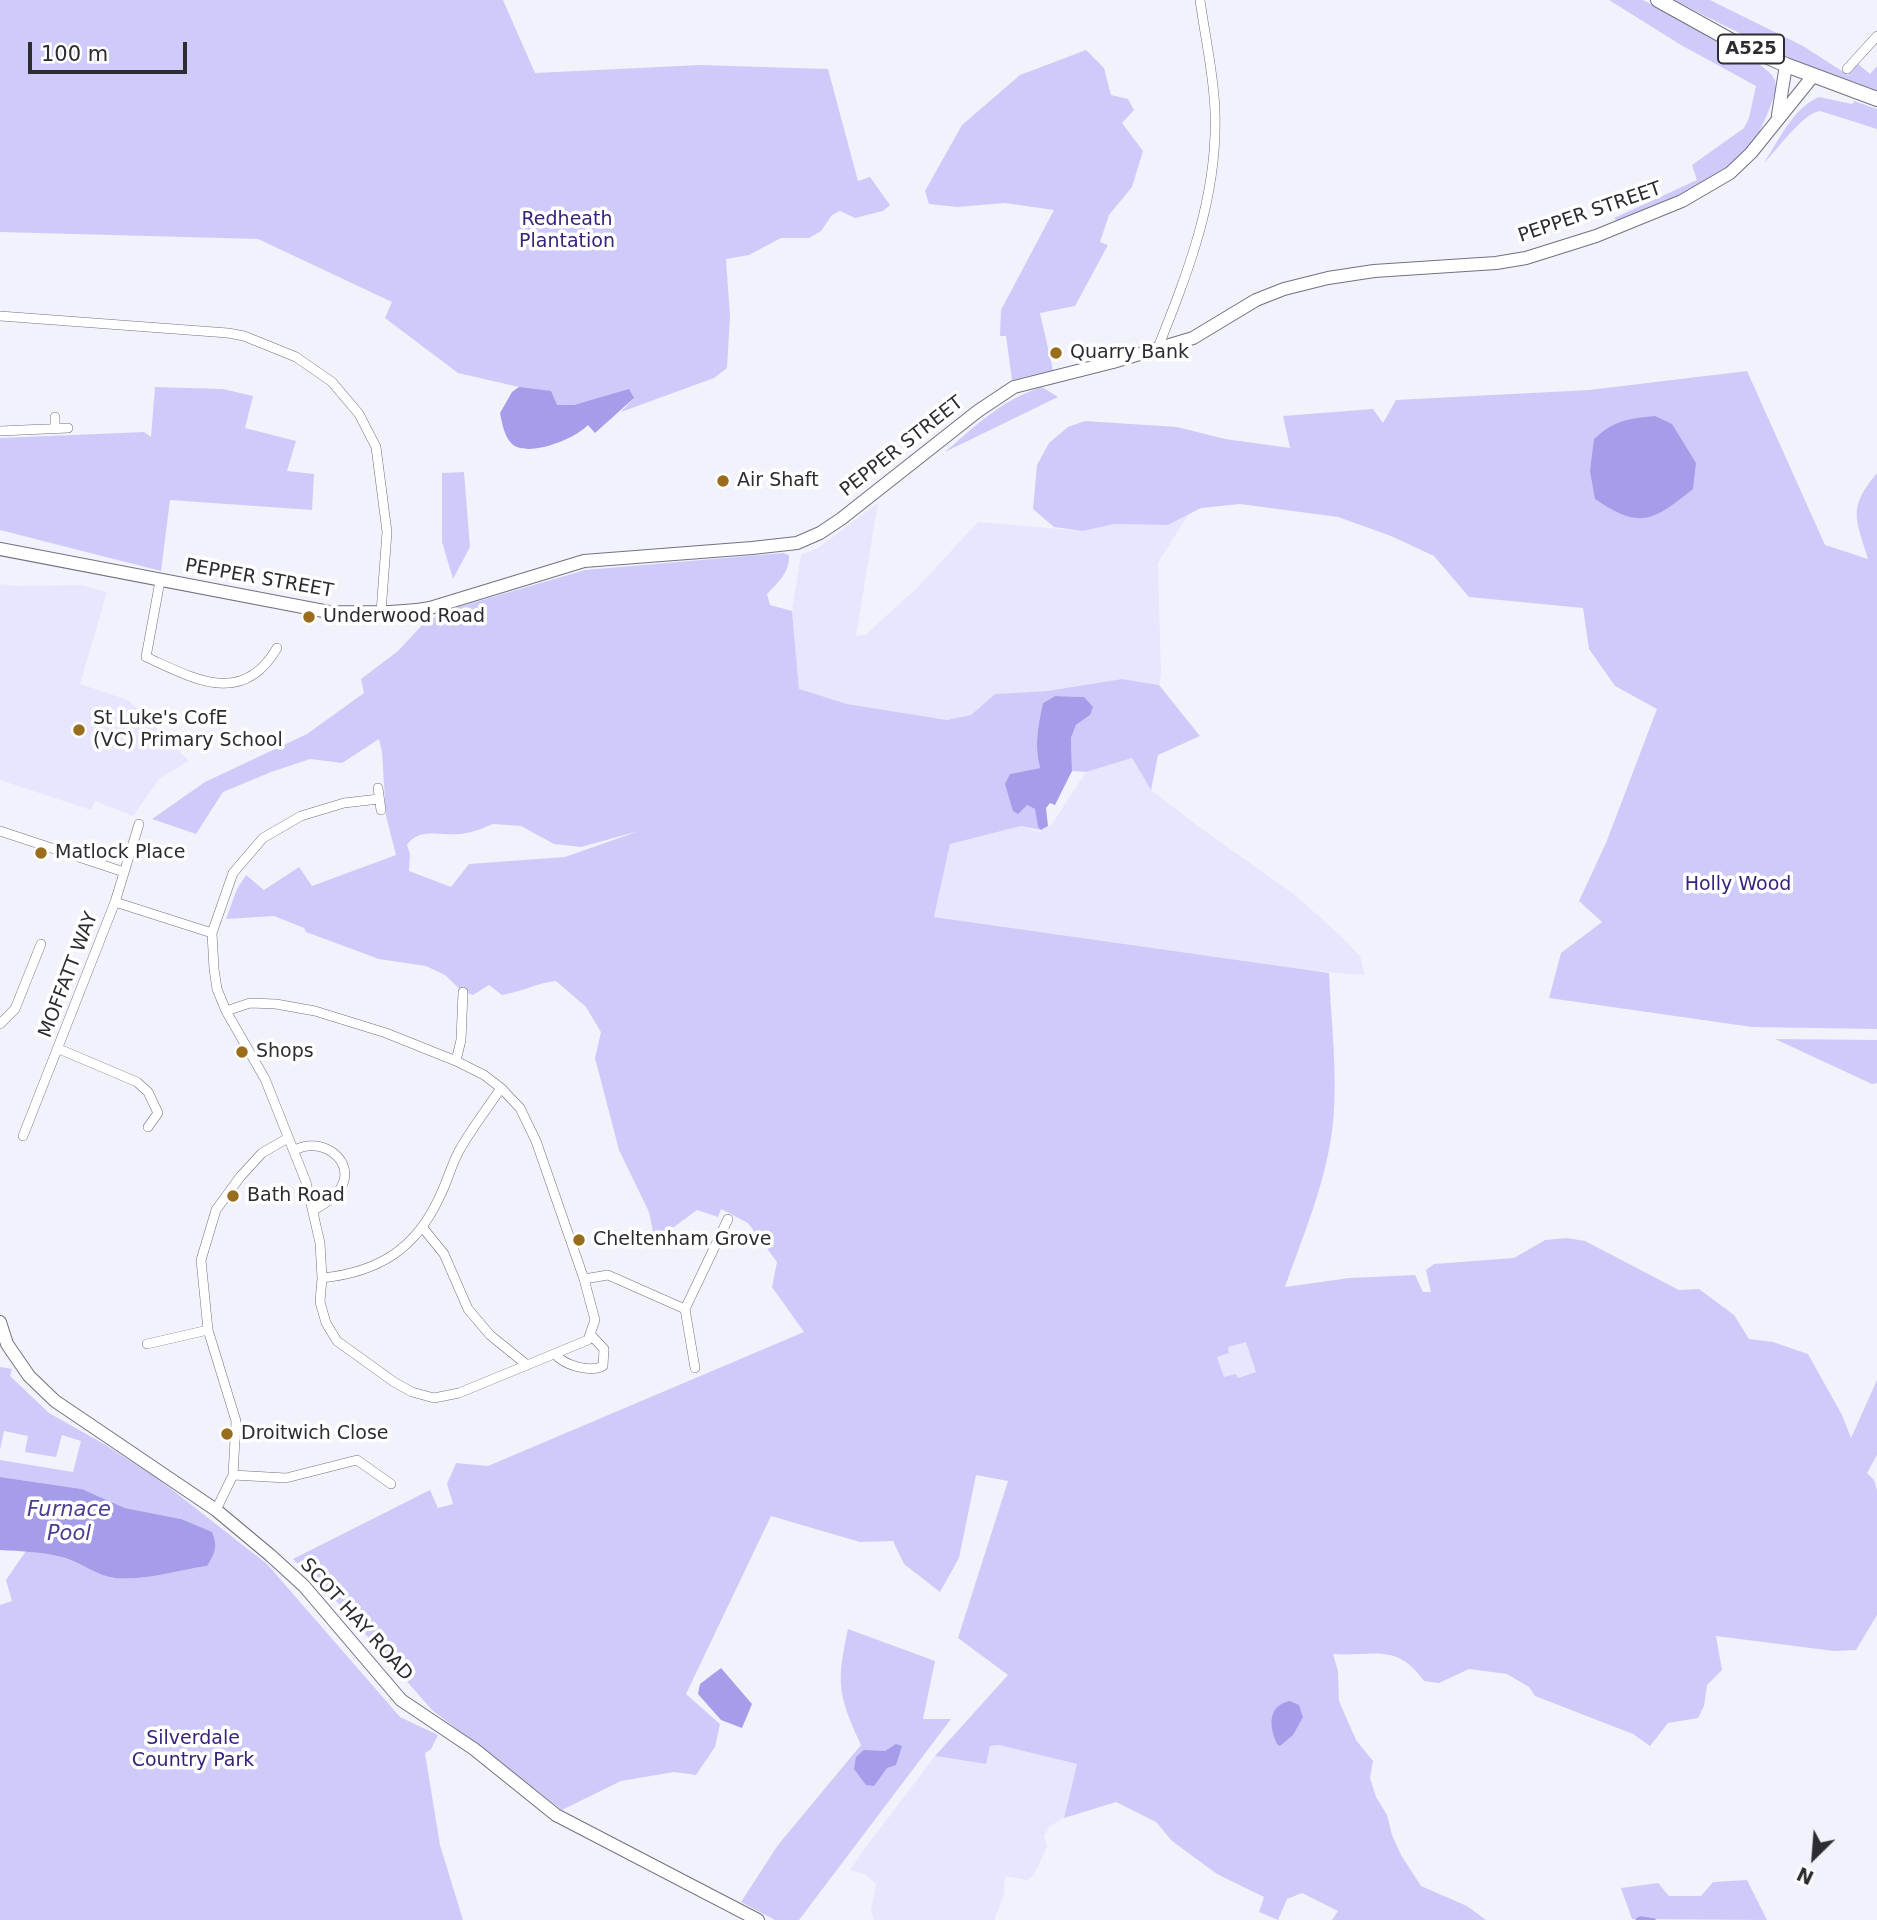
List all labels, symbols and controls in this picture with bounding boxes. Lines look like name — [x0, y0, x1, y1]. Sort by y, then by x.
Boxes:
scale bar — [32, 28, 191, 72]
road number: A525 — [1718, 34, 1784, 64]
text: 100 m — [41, 42, 108, 66]
street label: PEPPER STREET — [1515, 178, 1665, 248]
park label: Redheath Plantation — [519, 209, 615, 253]
place label: Quarry Bank — [1070, 342, 1189, 364]
marker: Quarry Bank — [1048, 345, 1064, 361]
street label: PEPPER STREET — [836, 392, 968, 502]
place label: Air Shaft — [737, 470, 819, 492]
marker: Air Shaft — [715, 473, 731, 489]
street label: PEPPER STREET — [183, 555, 335, 603]
place label: Underwood Road — [323, 606, 485, 628]
marker: Underwood Road — [301, 609, 317, 625]
place label: St Luke's CofE (VC) Primary School — [93, 708, 283, 752]
marker: St Luke's CofE (VC) Primary School — [71, 722, 87, 738]
place label: Matlock Place — [55, 842, 185, 864]
marker: Matlock Place — [33, 845, 49, 861]
park label: Holly Wood — [1685, 874, 1791, 896]
street label: MOFFATT WAY — [35, 909, 103, 1041]
place label: Shops — [256, 1041, 314, 1063]
marker: Shops — [234, 1044, 250, 1060]
place label: Bath Road — [247, 1185, 345, 1207]
marker: Bath Road — [225, 1188, 241, 1204]
place label: Cheltenham Grove — [593, 1229, 771, 1251]
marker: Cheltenham Grove — [571, 1232, 587, 1248]
place label: Droitwich Close — [241, 1423, 388, 1445]
marker: Droitwich Close — [219, 1426, 235, 1442]
water label: Furnace Pool — [27, 1498, 111, 1548]
street label: SCOT HAY ROAD — [295, 1554, 417, 1686]
park label: Silverdale Country Park — [132, 1728, 254, 1772]
north arrow — [1779, 1822, 1849, 1892]
text: N — [1793, 1863, 1817, 1889]

